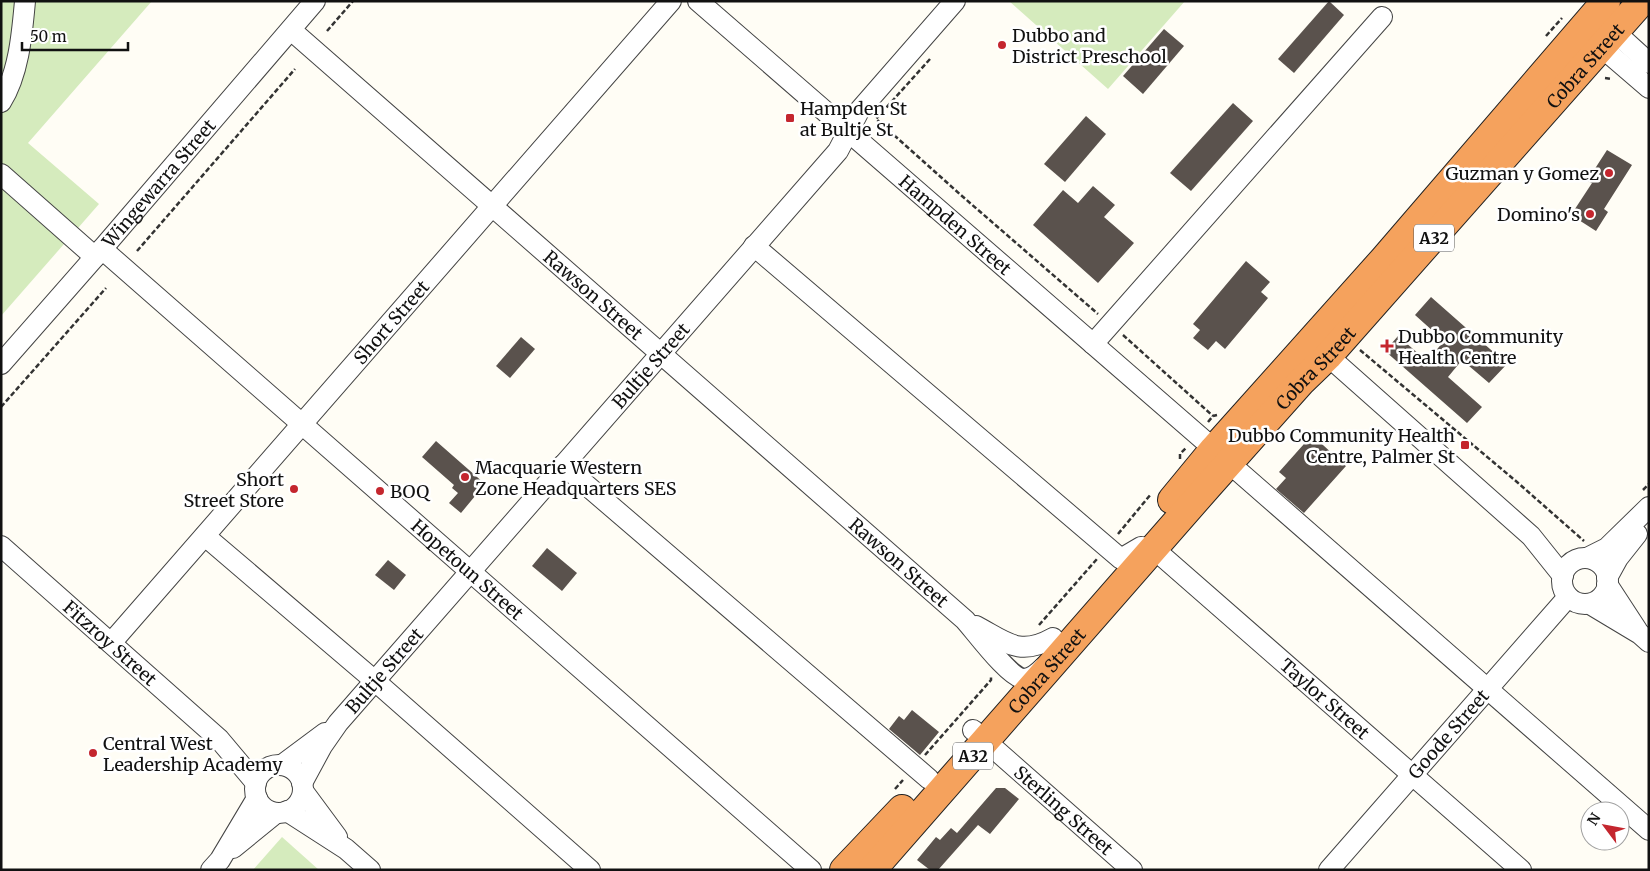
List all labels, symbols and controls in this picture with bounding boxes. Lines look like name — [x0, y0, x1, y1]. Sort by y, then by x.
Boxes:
street label: Cobra Street — [1541, 18, 1629, 113]
scale bar — [22, 20, 129, 52]
place label: Dubbo and District Preschool — [1012, 24, 1167, 68]
text: 50 m — [30, 27, 67, 46]
marker: Dubbo and District Preschool — [996, 39, 1008, 51]
place label: Hampden St at Bultje St — [800, 97, 907, 141]
marker: Hampden St at Bultje St — [784, 112, 796, 124]
street label: Wingewarra Street — [96, 114, 220, 253]
place label: Guzman y Gomez — [1445, 162, 1599, 185]
marker: Guzman y Gomez — [1603, 167, 1615, 179]
street label: Hampden Street — [895, 170, 1016, 280]
place label: Domino's — [1497, 203, 1580, 226]
marker: Domino's — [1584, 208, 1596, 220]
road number: A32 — [1414, 224, 1454, 252]
street label: Rawson Street — [539, 245, 648, 344]
street label: Short Street — [348, 275, 434, 369]
street label: Bultje Street — [607, 318, 694, 413]
street label: Cobra Street — [1271, 322, 1360, 414]
place label: Dubbo Community Health Centre — [1398, 325, 1564, 369]
marker: Dubbo Community Health Centre — [1380, 339, 1394, 353]
place label: Dubbo Community Health Centre, Palmer St — [1228, 424, 1455, 468]
marker: Dubbo Community Health Centre, Palmer St — [1459, 439, 1471, 451]
place label: Macquarie Western Zone Headquarters SES — [475, 456, 677, 500]
place label: Short Street Store — [184, 468, 284, 512]
marker: Macquarie Western Zone Headquarters SES — [459, 471, 471, 483]
place label: BOQ — [390, 480, 431, 503]
marker: Short Street Store — [288, 483, 300, 495]
marker: BOQ — [374, 485, 386, 497]
street label: Rawson Street — [845, 513, 953, 612]
street label: Hopetoun Street — [407, 514, 529, 625]
street label: Fitzroy Street — [59, 595, 162, 690]
street label: Bultje Street — [340, 623, 428, 718]
street label: Cobra Street — [1003, 623, 1090, 718]
street label: Taylor Street — [1275, 653, 1375, 744]
street label: Goode Street — [1403, 684, 1494, 783]
place label: Central West Leadership Academy — [103, 732, 283, 776]
road number: A32 — [953, 742, 993, 769]
marker: Central West Leadership Academy — [87, 747, 99, 759]
street label: Sterling Street — [1010, 760, 1118, 860]
north arrow — [1580, 801, 1630, 851]
text: N — [1583, 810, 1605, 829]

